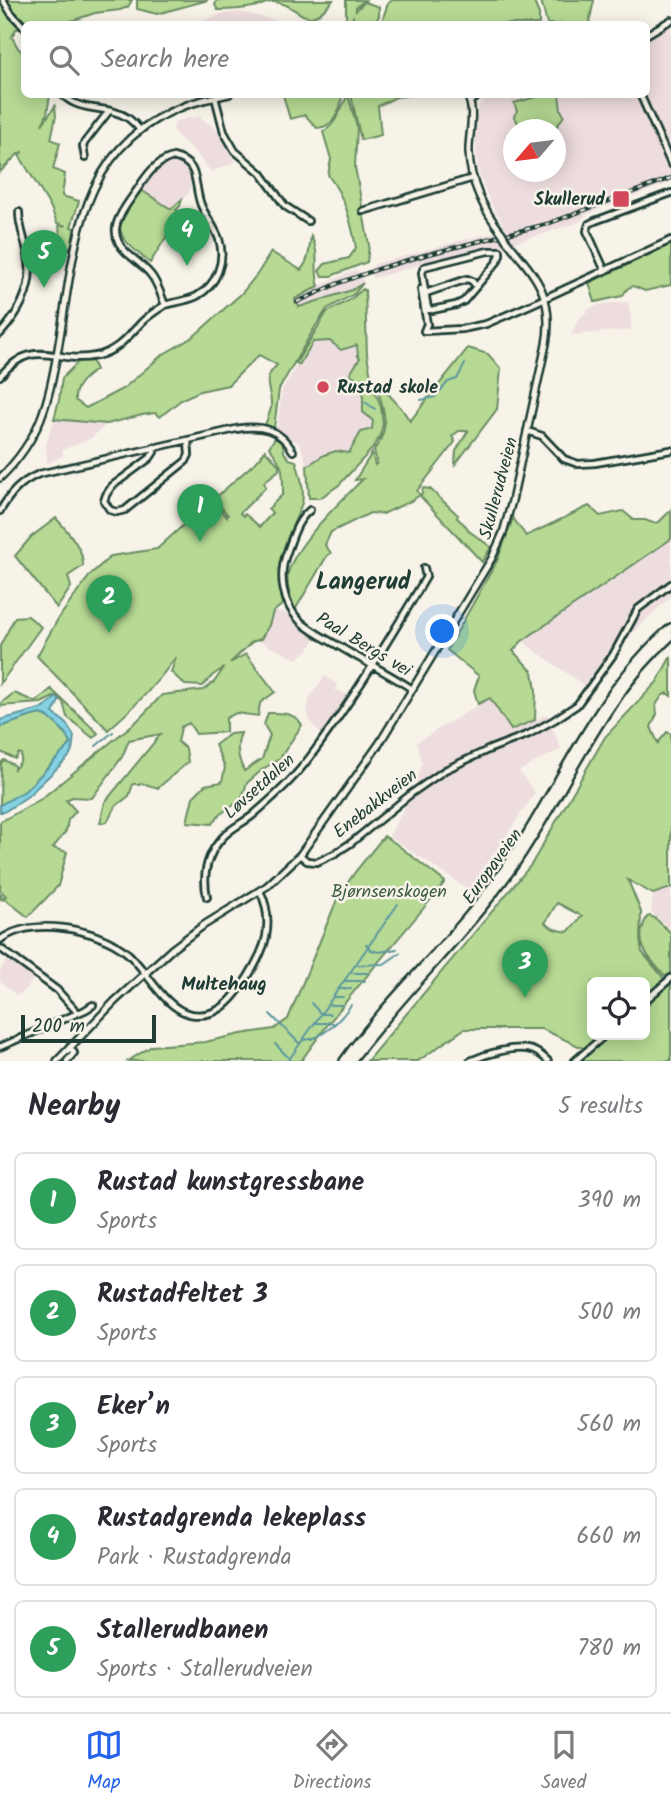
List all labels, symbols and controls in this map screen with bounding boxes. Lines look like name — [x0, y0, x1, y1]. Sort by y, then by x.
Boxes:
search box — [21, 21, 650, 98]
text: Search here — [101, 39, 229, 81]
icon: search — [45, 41, 83, 79]
north arrow — [503, 119, 566, 182]
place label: Skullerud — [534, 186, 605, 215]
marker: Skullerud — [611, 189, 631, 209]
pin: 4 — [164, 208, 210, 266]
pin: 5 — [21, 230, 67, 288]
place label: Rustad skole — [337, 374, 438, 403]
marker: Rustad skole — [315, 379, 331, 395]
street label: Skullerudveien — [472, 434, 527, 543]
pin: 1 — [177, 484, 223, 542]
district label: Langerud — [315, 563, 412, 602]
pin: 2 — [86, 575, 132, 633]
street label: Paal Bergs vei — [310, 605, 417, 686]
your location — [425, 614, 459, 648]
street label: Løvsetdalen — [218, 747, 302, 827]
street label: Enebakkveien — [327, 762, 425, 847]
street label: Europaveien — [456, 823, 531, 911]
park label: Bjørnsenskogen — [331, 878, 447, 907]
pin: 3 — [502, 940, 548, 998]
district label: Multehaug — [181, 970, 267, 1000]
map controls — [587, 977, 650, 1040]
button: locate — [587, 977, 650, 1040]
scale bar — [21, 1012, 156, 1044]
text: 200 m — [32, 1012, 85, 1042]
text: Nearby — [28, 1083, 120, 1131]
text: 5 results — [558, 1089, 643, 1125]
text: Rustad kunstgressbane — [97, 1162, 364, 1204]
text: 1 — [50, 1183, 56, 1219]
text: 390 m — [578, 1183, 641, 1219]
text: Sports — [97, 1204, 157, 1240]
text: Rustadfeltet 3 — [97, 1274, 268, 1316]
text: 2 — [46, 1295, 60, 1331]
text: 500 m — [578, 1295, 641, 1331]
text: Sports — [97, 1316, 157, 1352]
text: Eker’n — [97, 1386, 170, 1428]
text: 3 — [47, 1407, 59, 1443]
text: 560 m — [577, 1407, 641, 1443]
text: Sports — [97, 1428, 157, 1464]
text: Rustadgrenda lekeplass — [97, 1498, 366, 1540]
text: 4 — [47, 1519, 59, 1555]
text: 660 m — [576, 1519, 641, 1555]
text: Park · Rustadgrenda — [97, 1540, 291, 1576]
text: Stallerudbanen — [97, 1610, 268, 1652]
text: 5 — [47, 1631, 59, 1667]
text: 780 m — [578, 1631, 641, 1667]
text: Sports · Stallerudveien — [97, 1652, 313, 1688]
tab: Map — [85, 1726, 123, 1798]
tab: Directions — [293, 1726, 371, 1798]
tab: Saved — [541, 1726, 586, 1798]

